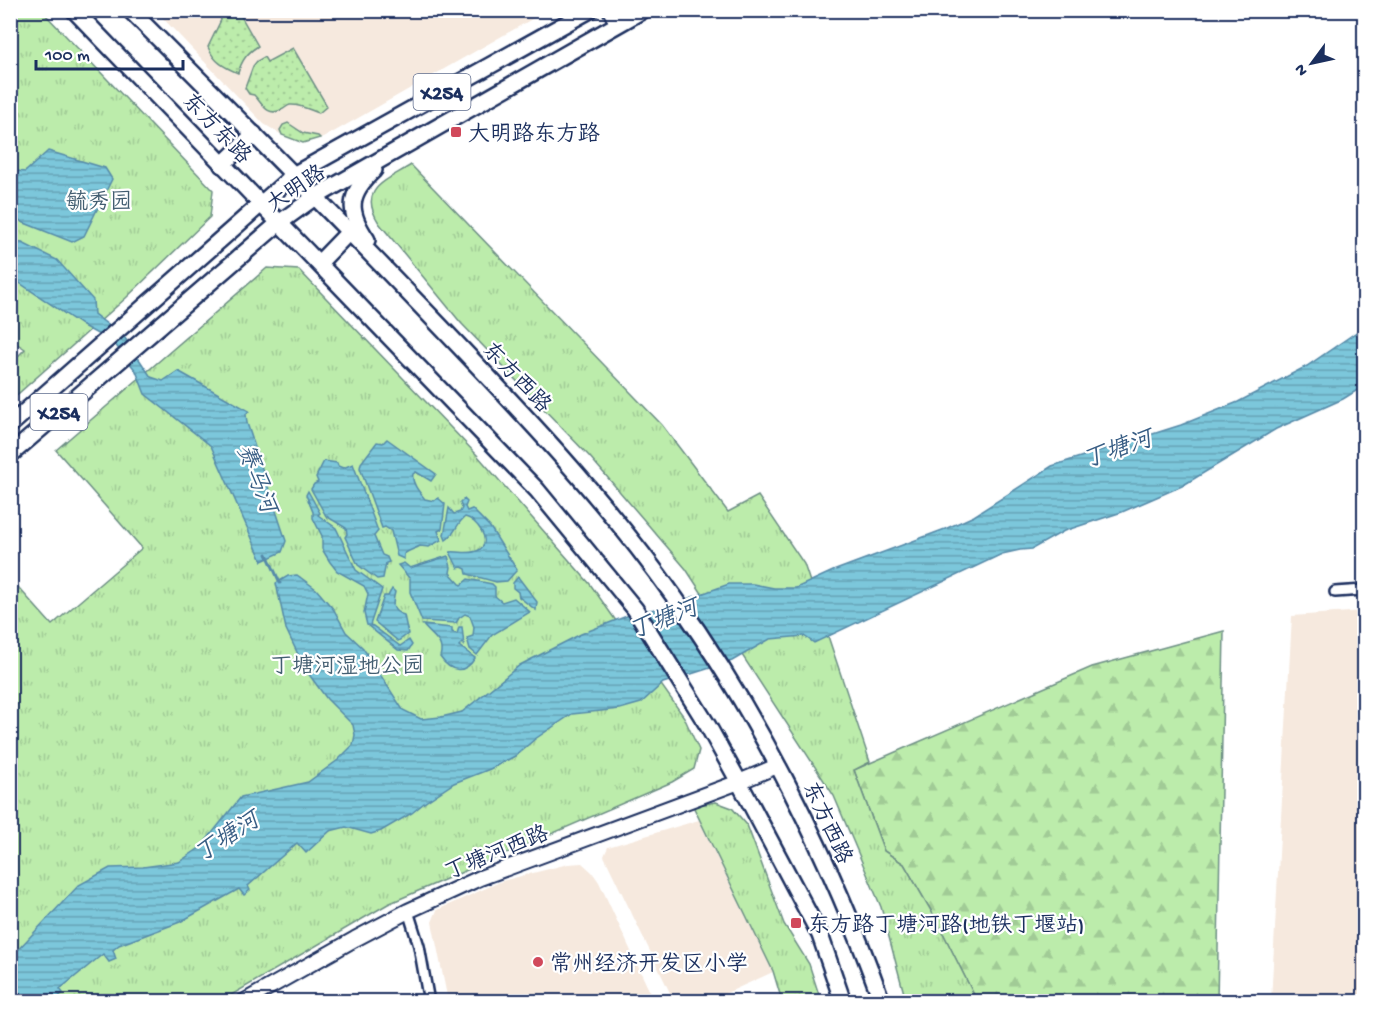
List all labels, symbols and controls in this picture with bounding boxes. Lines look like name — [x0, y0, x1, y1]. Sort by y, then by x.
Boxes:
scale bar — [36, 33, 183, 71]
north arrow — [1282, 33, 1342, 93]
text: 100 m — [44, 46, 90, 67]
text: N — [1291, 59, 1313, 79]
road number: X254 — [414, 74, 470, 110]
street label: 东方东路 — [175, 88, 256, 170]
place label: 大明路东方路 — [468, 121, 600, 149]
marker: 大明路东方路 — [449, 125, 463, 139]
street label: 大明路 — [261, 159, 332, 220]
park label: 毓秀园 — [66, 189, 132, 217]
street label: 东方西路 — [475, 337, 556, 419]
road number: X254 — [31, 394, 88, 430]
water label: 丁塘河 — [1079, 424, 1161, 477]
water label: 赛马河 — [228, 440, 284, 522]
water label: 丁塘河 — [625, 592, 707, 648]
park label: 丁塘河湿地公园 — [270, 654, 424, 681]
street label: 东方西路 — [795, 777, 858, 869]
water label: 丁塘河 — [189, 804, 269, 871]
street label: 丁塘河西路 — [441, 820, 553, 887]
place label: 东方路丁塘河路(地铁丁堰站) — [808, 912, 1084, 940]
marker: 东方路丁塘河路(地铁丁堰站) — [789, 916, 803, 930]
place label: 常州经济开发区小学 — [550, 951, 748, 979]
marker: 常州经济开发区小学 — [531, 955, 545, 969]

